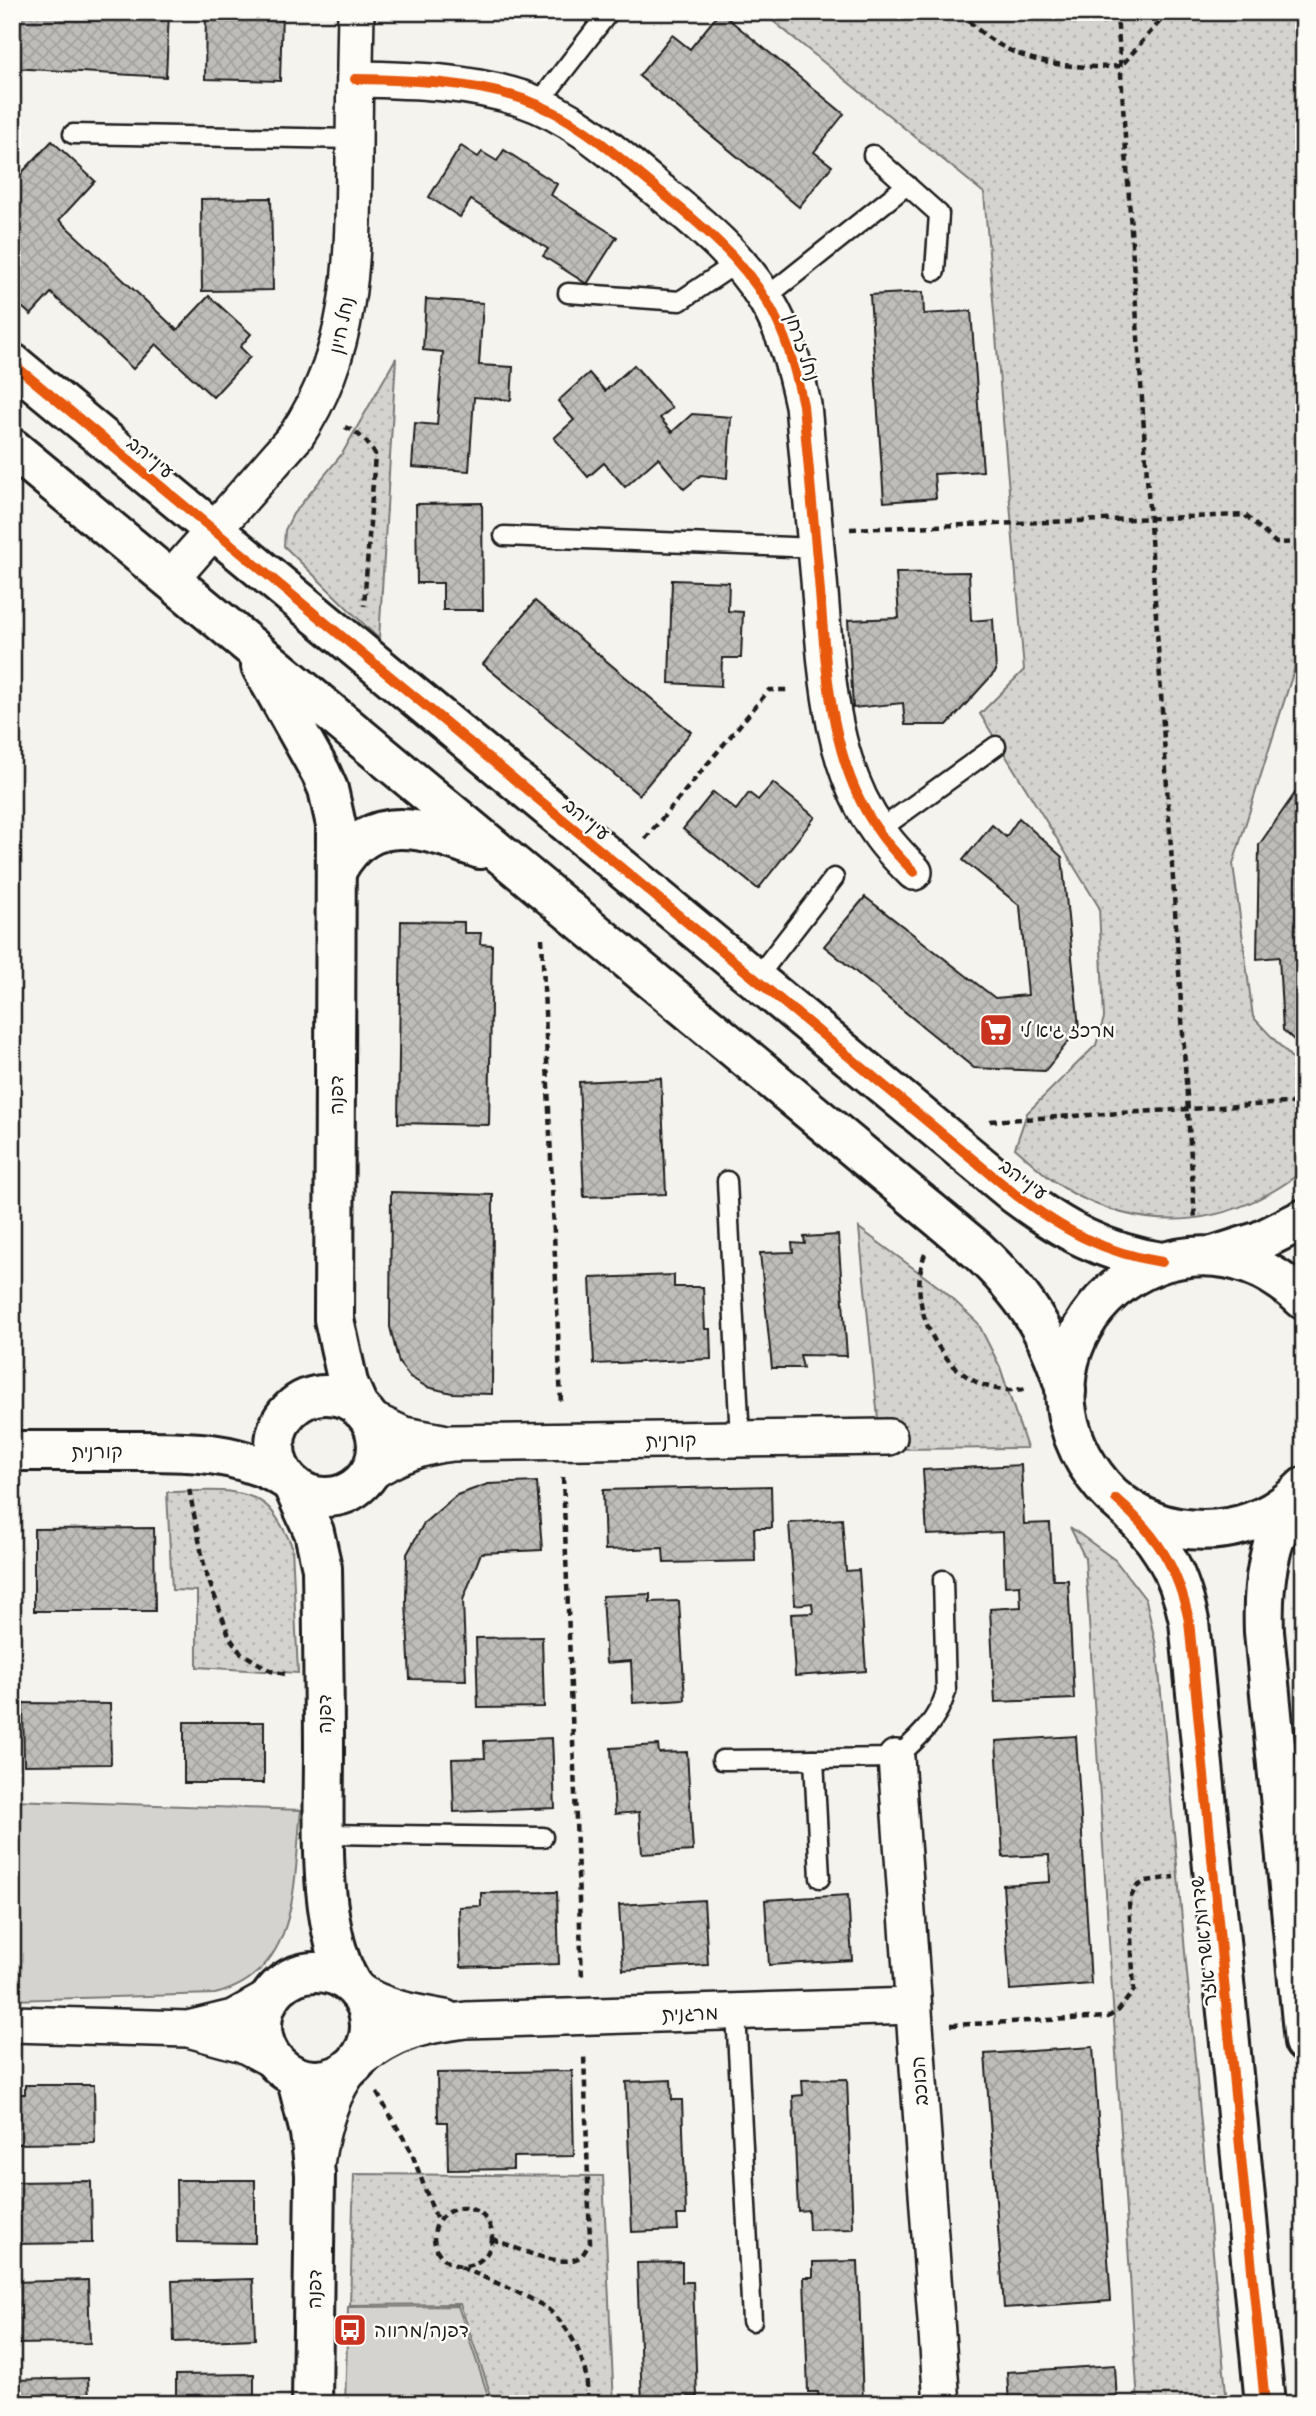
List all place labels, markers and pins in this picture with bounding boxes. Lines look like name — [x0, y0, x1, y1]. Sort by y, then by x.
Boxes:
supermarket icon: מרכז גיא לי — [977, 1011, 1015, 1049]
place label: מרכז גיא לי — [1020, 1018, 1115, 1042]
bus stop icon: דפנה/מרווה — [331, 2311, 369, 2349]
place label: דפנה/מרווה — [374, 2318, 469, 2342]

